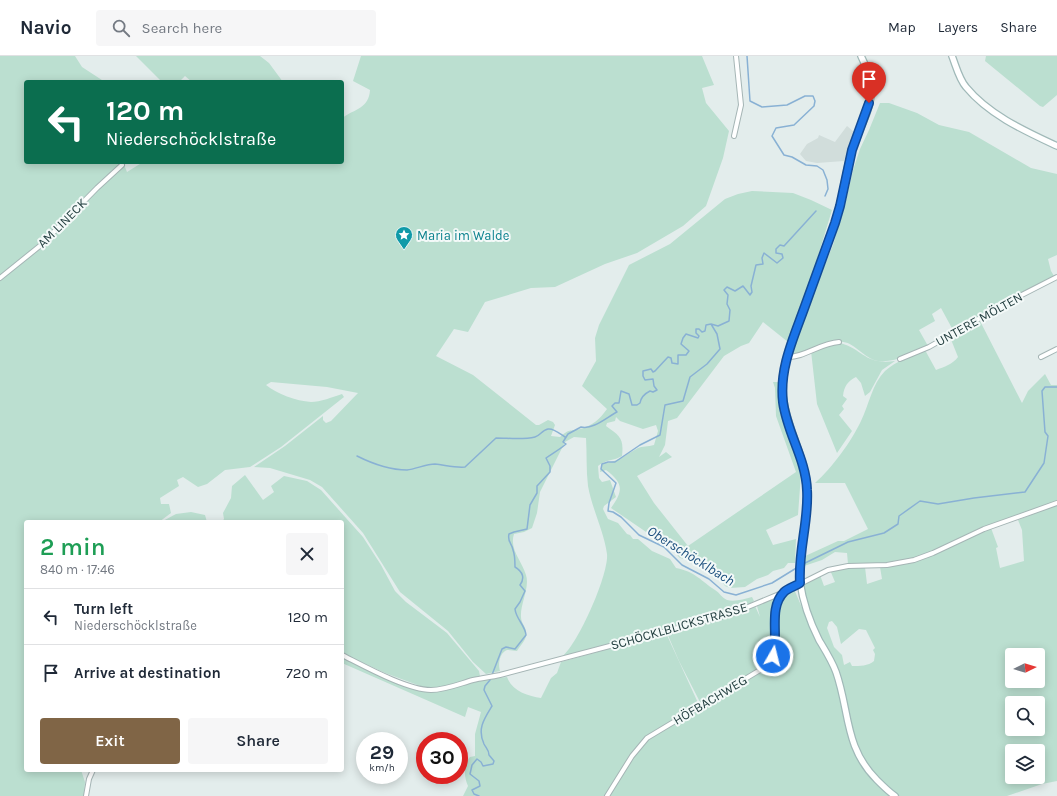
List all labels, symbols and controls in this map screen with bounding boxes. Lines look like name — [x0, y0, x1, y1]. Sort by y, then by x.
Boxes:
search box — [96, 10, 376, 46]
text: Navio — [20, 17, 72, 39]
icon: search — [110, 17, 132, 39]
text: Search here — [142, 19, 222, 37]
text: Map — [888, 19, 916, 36]
text: Layers — [938, 19, 978, 36]
text: Share — [1000, 19, 1037, 36]
pin — [852, 62, 886, 103]
icon: arrive — [858, 68, 880, 90]
text: 120 m — [106, 94, 184, 127]
icon: left — [40, 96, 92, 148]
text: Niederschöcklstraße — [106, 128, 276, 150]
street label: AM LINECK — [34, 195, 90, 251]
place icon: Maria im Walde — [394, 225, 414, 250]
place label: Maria im Walde — [417, 228, 510, 243]
street label: UNTERE MÖLTEN — [932, 288, 1025, 349]
water label: Oberschöcklbach — [644, 522, 738, 590]
text: 2 min — [40, 533, 106, 561]
button: close — [286, 533, 328, 575]
text: 840 m · 17:46 — [40, 562, 115, 577]
street label: SCHÖCKLBLICKSTRASSE — [609, 598, 749, 653]
text: Turn left — [74, 600, 133, 618]
icon: left — [40, 606, 62, 628]
text: 120 m — [288, 608, 328, 626]
text: Niederschöcklstraße — [74, 618, 197, 633]
position arrow — [752, 635, 794, 677]
north arrow — [1005, 648, 1045, 688]
map controls — [1005, 648, 1045, 784]
icon: arrive — [40, 662, 62, 684]
text: Arrive at destination — [74, 664, 221, 682]
text: 720 m — [286, 664, 328, 682]
street label: HÖFBACHWEG — [670, 671, 750, 728]
button: search — [1005, 696, 1045, 736]
button: Exit — [40, 718, 180, 764]
button: Share — [188, 718, 328, 764]
speed limit sign: 30 — [416, 732, 468, 784]
text: 29 — [370, 741, 394, 764]
button: layers — [1005, 744, 1045, 784]
text: km/h — [369, 762, 395, 774]

